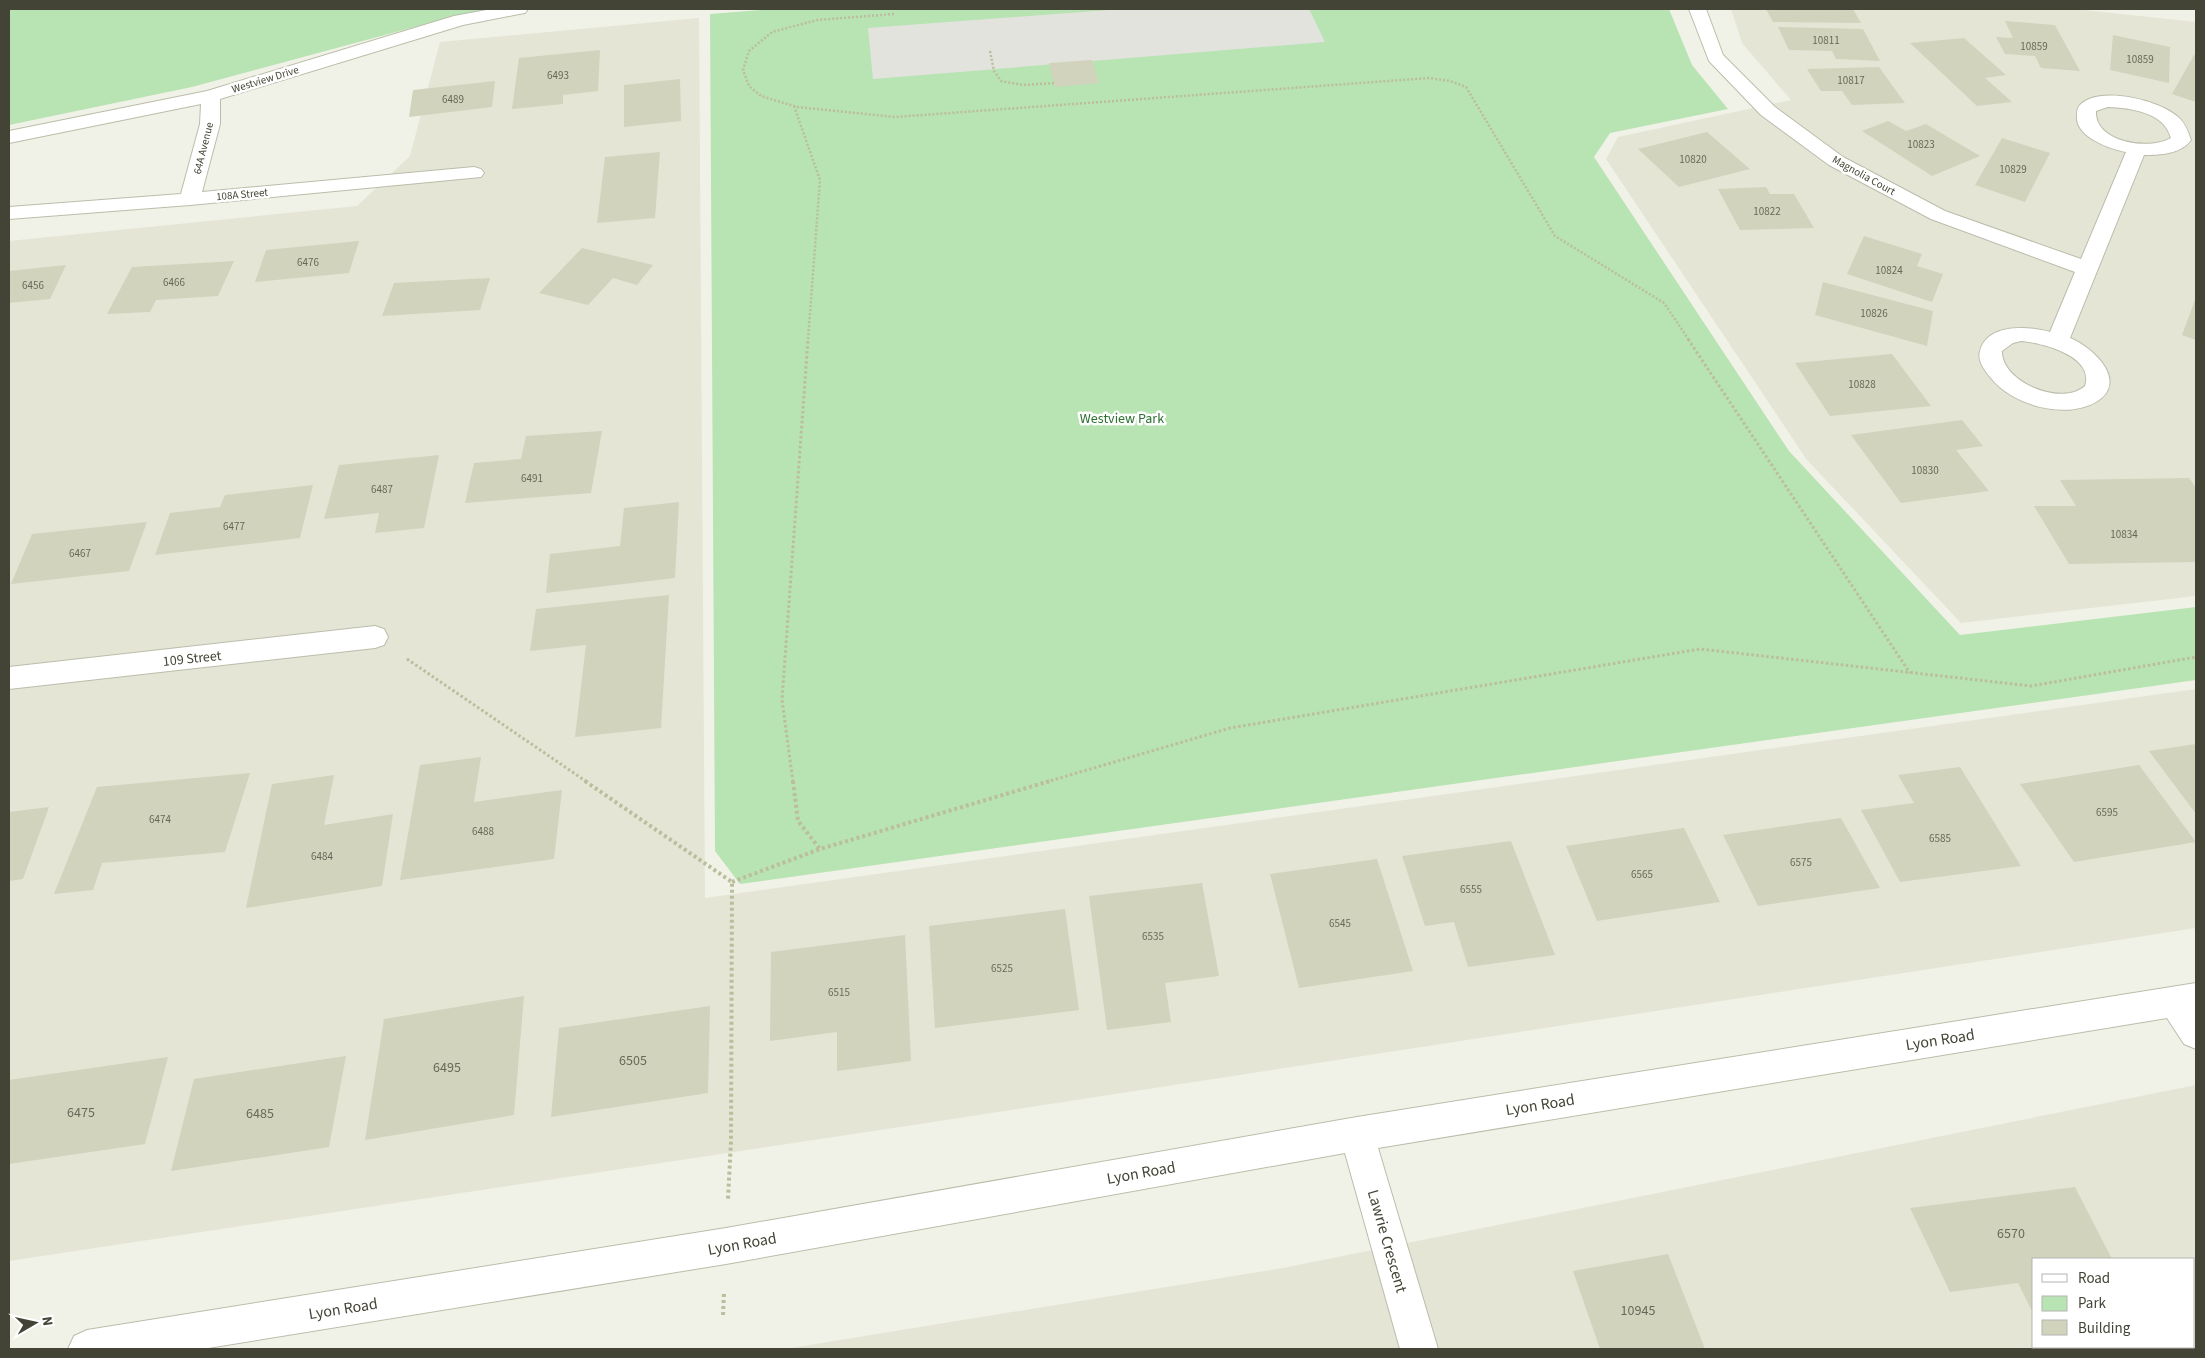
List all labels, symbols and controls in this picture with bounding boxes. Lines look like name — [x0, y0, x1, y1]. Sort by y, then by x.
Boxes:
house number: 10811 — [1812, 33, 1840, 48]
house number: 10859 — [2020, 39, 2048, 54]
house number: 10859 — [2126, 52, 2154, 67]
street label: Westview Drive — [230, 62, 301, 97]
house number: 6493 — [547, 68, 569, 83]
house number: 10817 — [1837, 73, 1865, 88]
house number: 6489 — [442, 92, 464, 107]
street label: 64A Avenue — [190, 120, 217, 176]
house number: 10823 — [1907, 137, 1935, 152]
house number: 10820 — [1679, 152, 1707, 167]
street label: Magnolia Court — [1829, 152, 1898, 199]
house number: 10829 — [1999, 162, 2027, 177]
street label: 108A Street — [215, 185, 269, 204]
house number: 10822 — [1753, 204, 1781, 219]
house number: 6476 — [297, 255, 319, 270]
house number: 10824 — [1875, 263, 1903, 278]
house number: 6466 — [163, 275, 185, 290]
house number: 6456 — [22, 278, 44, 293]
house number: 10826 — [1860, 306, 1888, 321]
house number: 10828 — [1848, 377, 1876, 392]
park label: Westview Park — [1080, 409, 1164, 429]
house number: 10830 — [1911, 463, 1939, 478]
house number: 6491 — [521, 471, 543, 486]
house number: 6487 — [371, 482, 393, 497]
house number: 6477 — [223, 519, 245, 534]
house number: 10834 — [2110, 527, 2138, 542]
house number: 6467 — [69, 546, 91, 561]
street label: 109 Street — [162, 646, 223, 672]
house number: 6595 — [2096, 805, 2118, 820]
house number: 6474 — [149, 812, 171, 827]
house number: 6488 — [472, 824, 494, 839]
house number: 6585 — [1929, 831, 1951, 846]
house number: 6484 — [311, 849, 333, 864]
house number: 6575 — [1790, 855, 1812, 870]
house number: 6565 — [1631, 867, 1653, 882]
house number: 6555 — [1460, 882, 1482, 897]
house number: 6545 — [1329, 916, 1351, 931]
house number: 6535 — [1142, 929, 1164, 944]
house number: 6525 — [991, 961, 1013, 976]
house number: 6515 — [828, 985, 850, 1000]
street label: Lyon Road — [1904, 1024, 1976, 1056]
house number: 6505 — [619, 1051, 647, 1071]
house number: 6495 — [433, 1058, 461, 1078]
street label: Lyon Road — [1504, 1089, 1576, 1121]
house number: 6475 — [67, 1103, 95, 1123]
house number: 6485 — [246, 1104, 274, 1124]
street label: Lyon Road — [1105, 1156, 1177, 1190]
street label: Lawrie Crescent — [1362, 1187, 1412, 1296]
house number: 6570 — [1997, 1224, 2025, 1244]
street label: Lyon Road — [706, 1227, 778, 1261]
legend — [2032, 1258, 2195, 1348]
text: Road — [2078, 1268, 2110, 1289]
street label: Lyon Road — [307, 1293, 379, 1325]
text: Park — [2078, 1293, 2107, 1314]
north arrow — [10, 1298, 60, 1348]
house number: 10945 — [1621, 1301, 1655, 1321]
text: N — [36, 1315, 57, 1327]
text: Building — [2078, 1318, 2131, 1339]

